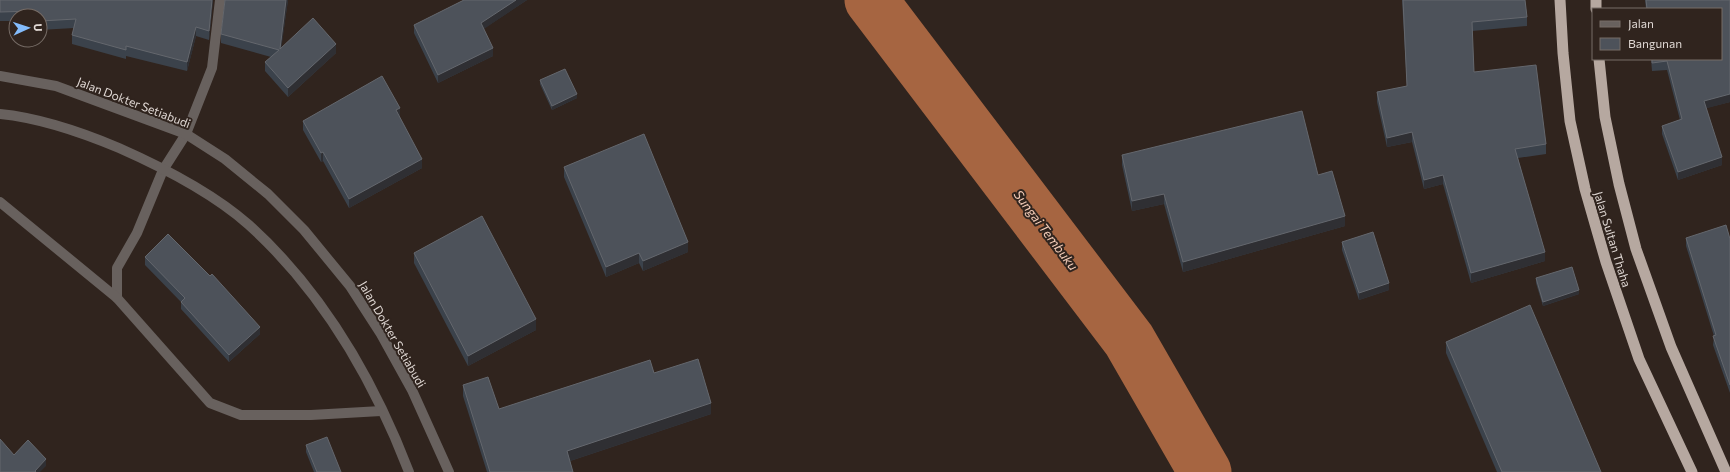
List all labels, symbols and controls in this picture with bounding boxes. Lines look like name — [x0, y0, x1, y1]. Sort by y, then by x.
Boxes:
north arrow — [8, 8, 48, 48]
legend — [1592, 8, 1722, 60]
text: Jalan — [1628, 16, 1654, 31]
text: U — [32, 23, 45, 32]
text: Bangunan — [1628, 36, 1682, 50]
street label: Jalan Dokter Setiabudi — [75, 74, 193, 131]
water label: Sungai Tembuku — [1011, 187, 1081, 273]
street label: Jalan Sultan Thaha — [1591, 189, 1634, 289]
street label: Jalan Dokter Setiabudi — [356, 278, 429, 390]

